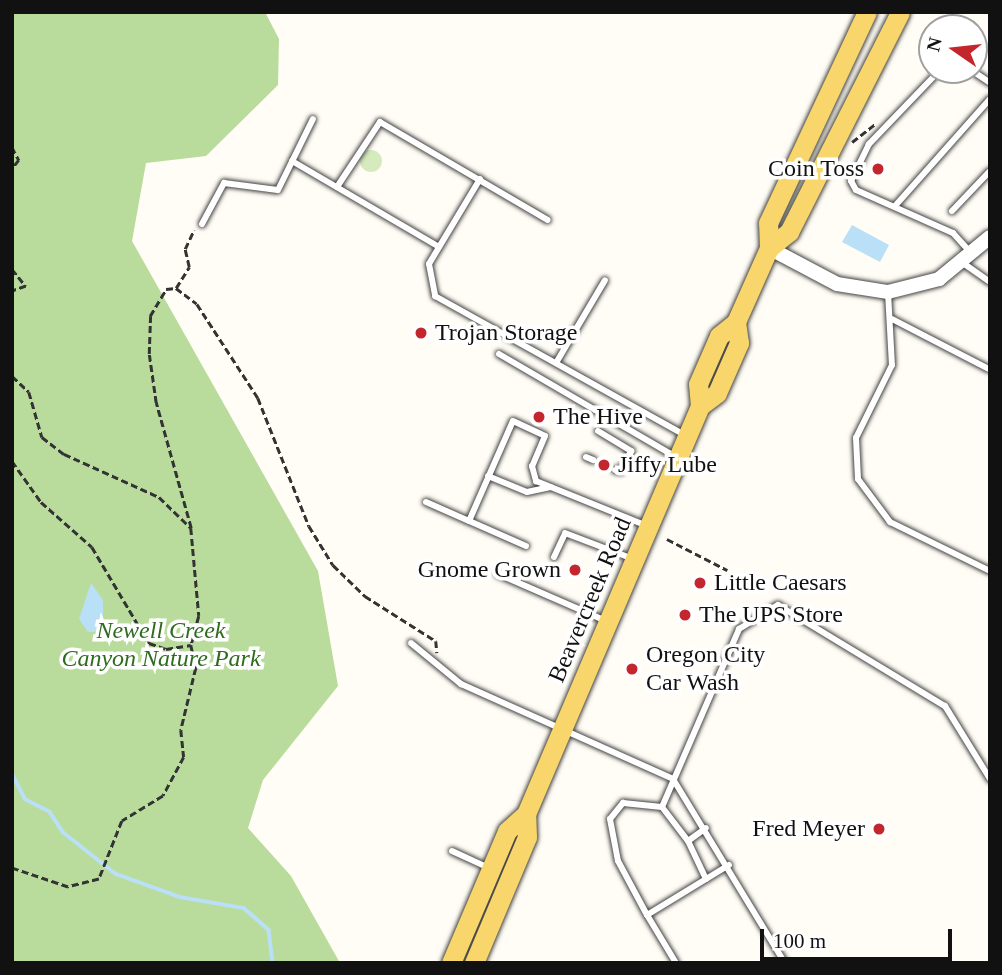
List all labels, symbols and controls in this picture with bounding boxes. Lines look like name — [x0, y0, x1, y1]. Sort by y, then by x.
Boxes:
north arrow — [918, 14, 988, 84]
text: N — [922, 35, 946, 53]
place label: Coin Toss — [768, 155, 864, 183]
marker: Coin Toss — [870, 161, 886, 177]
place label: Trojan Storage — [435, 319, 577, 347]
marker: Trojan Storage — [413, 325, 429, 341]
place label: The Hive — [553, 403, 643, 431]
marker: The Hive — [531, 409, 547, 425]
place label: Jiffy Lube — [618, 451, 717, 479]
marker: Jiffy Lube — [596, 457, 612, 473]
street label: Beavercreek Road — [542, 513, 638, 687]
place label: Gnome Grown — [418, 556, 561, 584]
marker: Gnome Grown — [567, 562, 583, 578]
place label: Little Caesars — [714, 569, 847, 597]
marker: Little Caesars — [692, 575, 708, 591]
place label: The UPS Store — [699, 601, 843, 629]
marker: The UPS Store — [677, 607, 693, 623]
park label: Newell Creek Canyon Nature Park — [61, 617, 261, 673]
place label: Oregon City Car Wash — [646, 641, 765, 697]
marker: Oregon City Car Wash — [624, 661, 640, 677]
place label: Fred Meyer — [752, 815, 865, 843]
marker: Fred Meyer — [871, 821, 887, 837]
scale bar — [764, 916, 956, 960]
text: 100 m — [773, 929, 826, 953]

